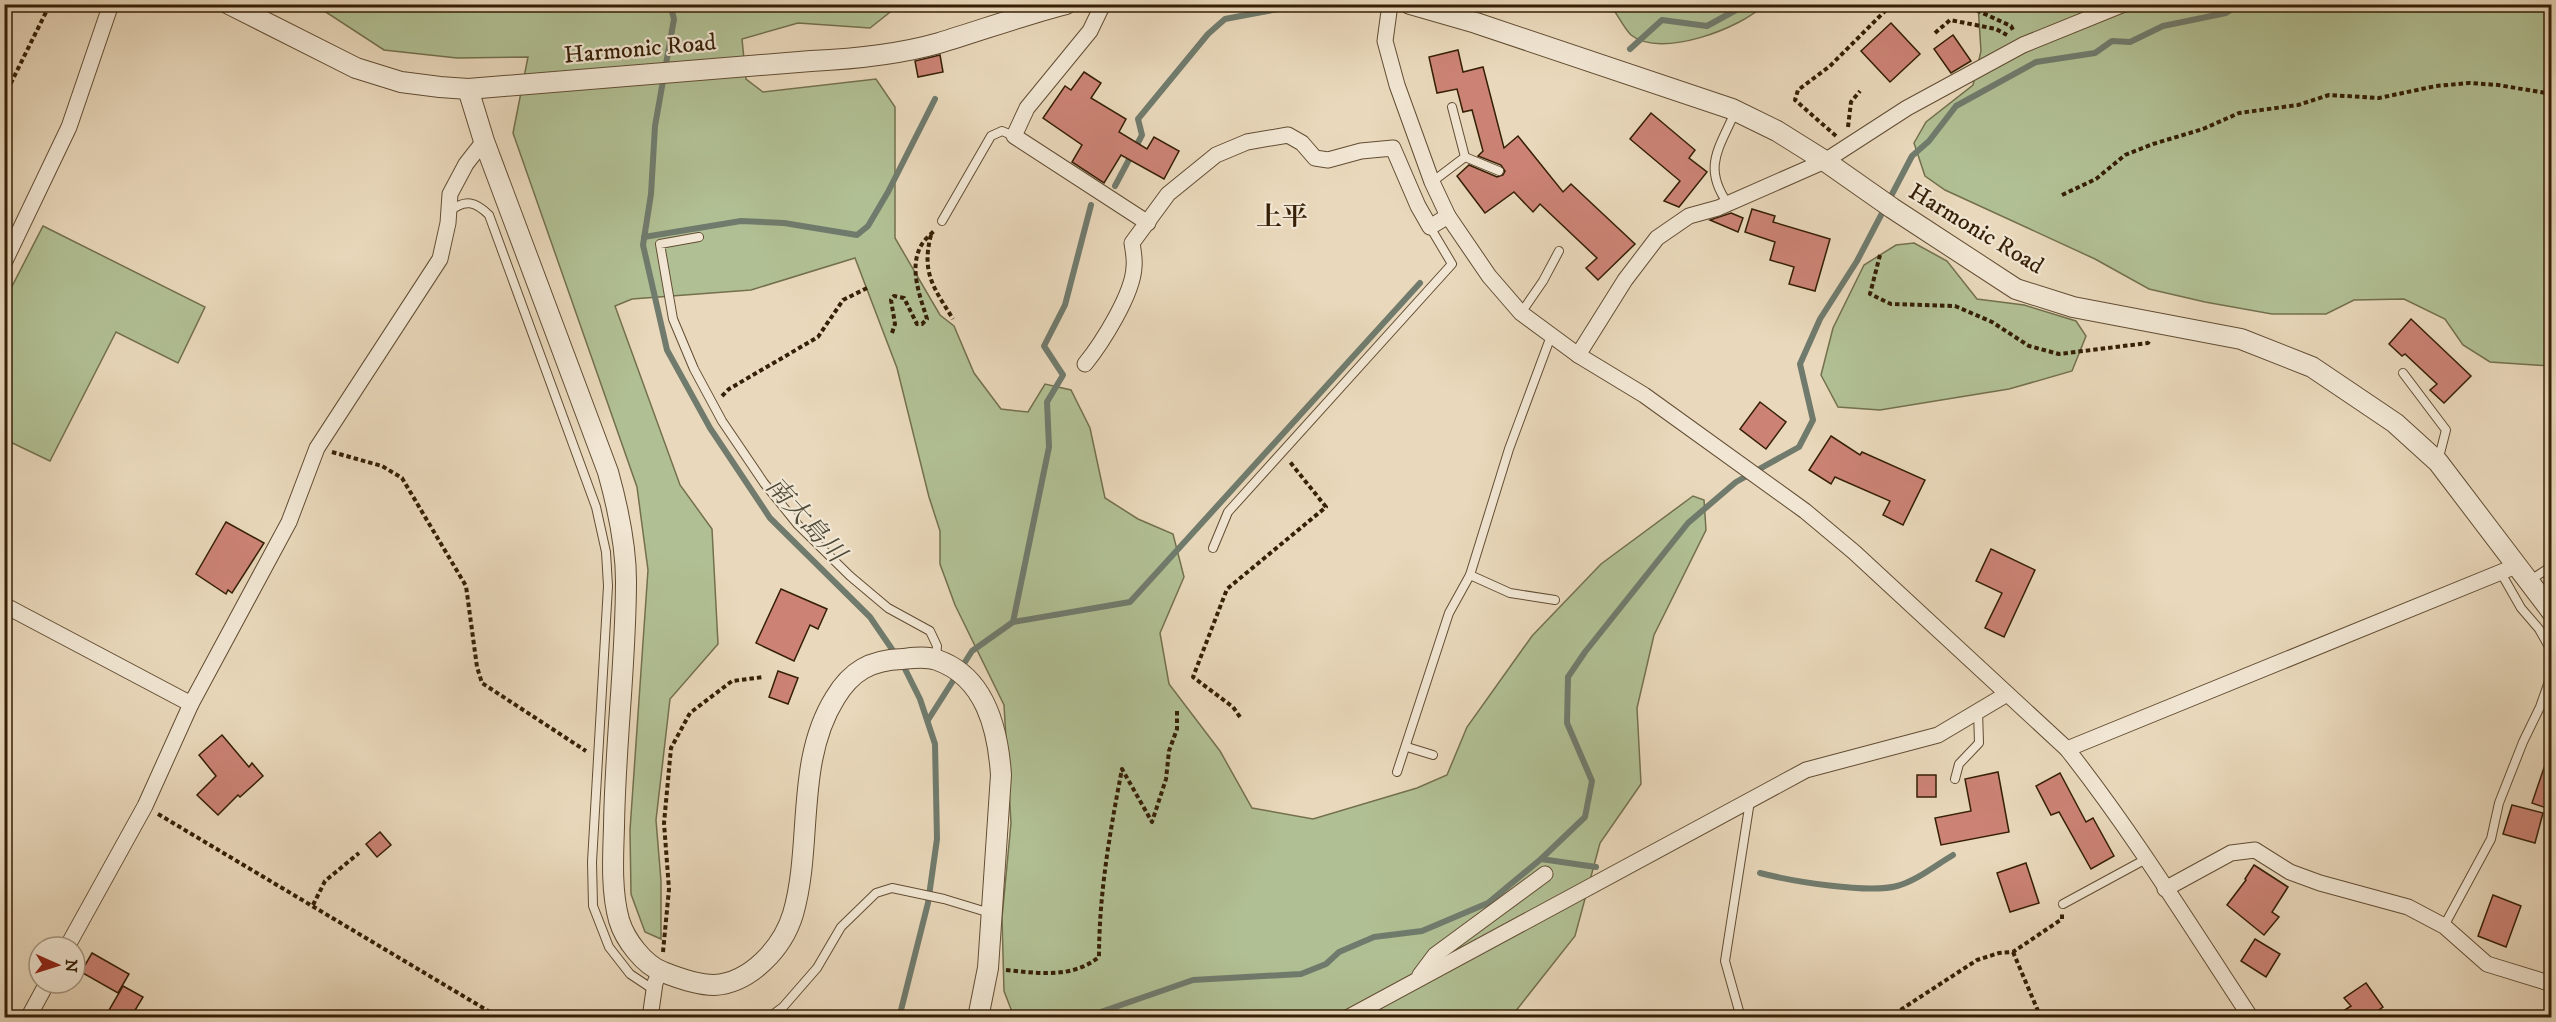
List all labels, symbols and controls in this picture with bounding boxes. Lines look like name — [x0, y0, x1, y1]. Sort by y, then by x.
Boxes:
street label: Harmonic Road — [563, 27, 717, 71]
street label: Harmonic Road — [1903, 177, 2049, 281]
district label: 上平 — [1256, 201, 1308, 234]
water label: 南大島川 — [758, 470, 854, 572]
north arrow — [27, 935, 87, 995]
text: N — [61, 959, 81, 973]

